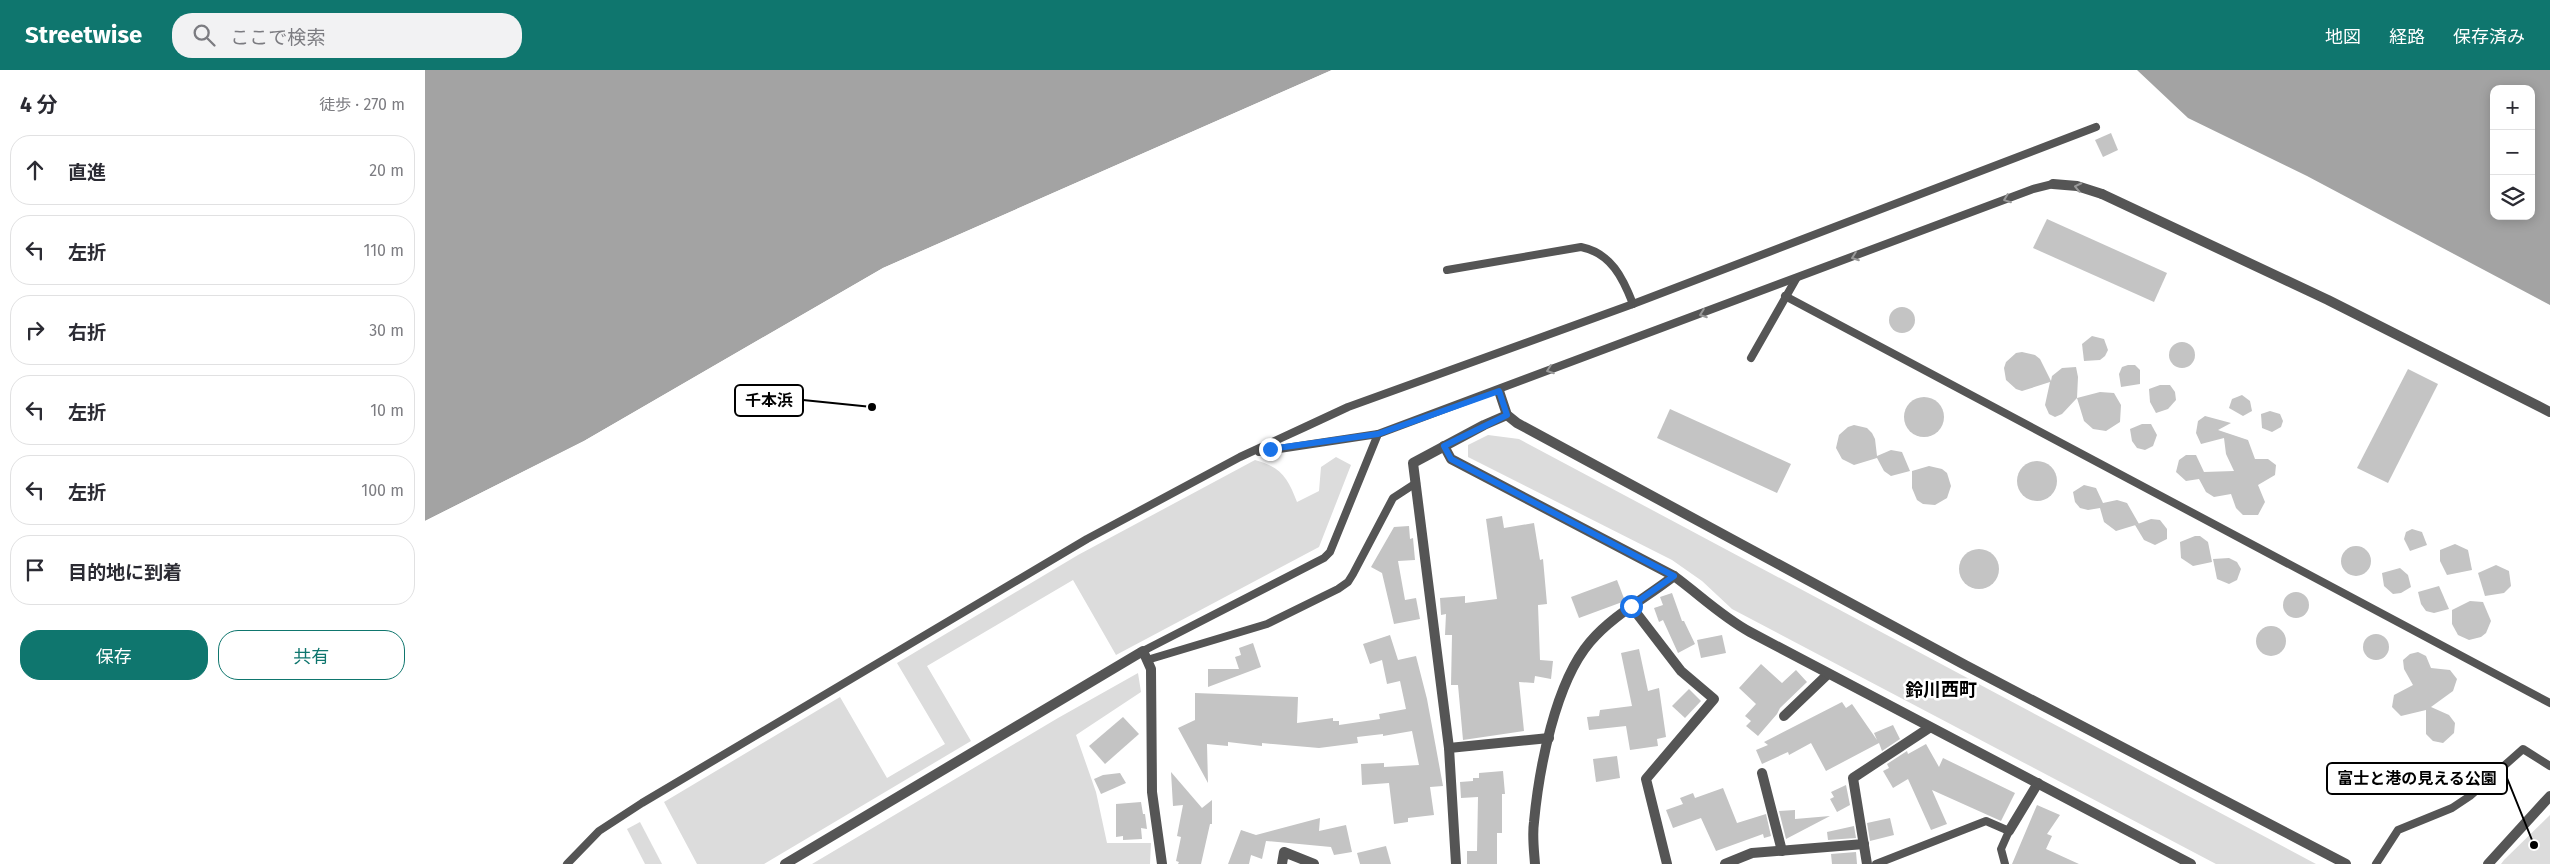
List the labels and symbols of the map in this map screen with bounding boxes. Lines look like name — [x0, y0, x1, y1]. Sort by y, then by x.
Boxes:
one-way arrow — [2073, 183, 2082, 193]
one-way arrow — [2003, 193, 2012, 203]
one-way arrow — [1851, 251, 1860, 261]
one-way arrow — [1699, 308, 1707, 318]
one-way arrow — [1546, 364, 1555, 374]
callout: 千本浜 — [735, 385, 803, 416]
text: 千本浜 — [745, 391, 793, 410]
route end — [1259, 438, 1282, 461]
route start — [1620, 595, 1643, 618]
district label: 鈴川西町 — [1905, 679, 1977, 701]
callout: 富士と港の見える公園 — [2327, 763, 2507, 794]
text: 富士と港の見える公園 — [2337, 769, 2497, 788]

